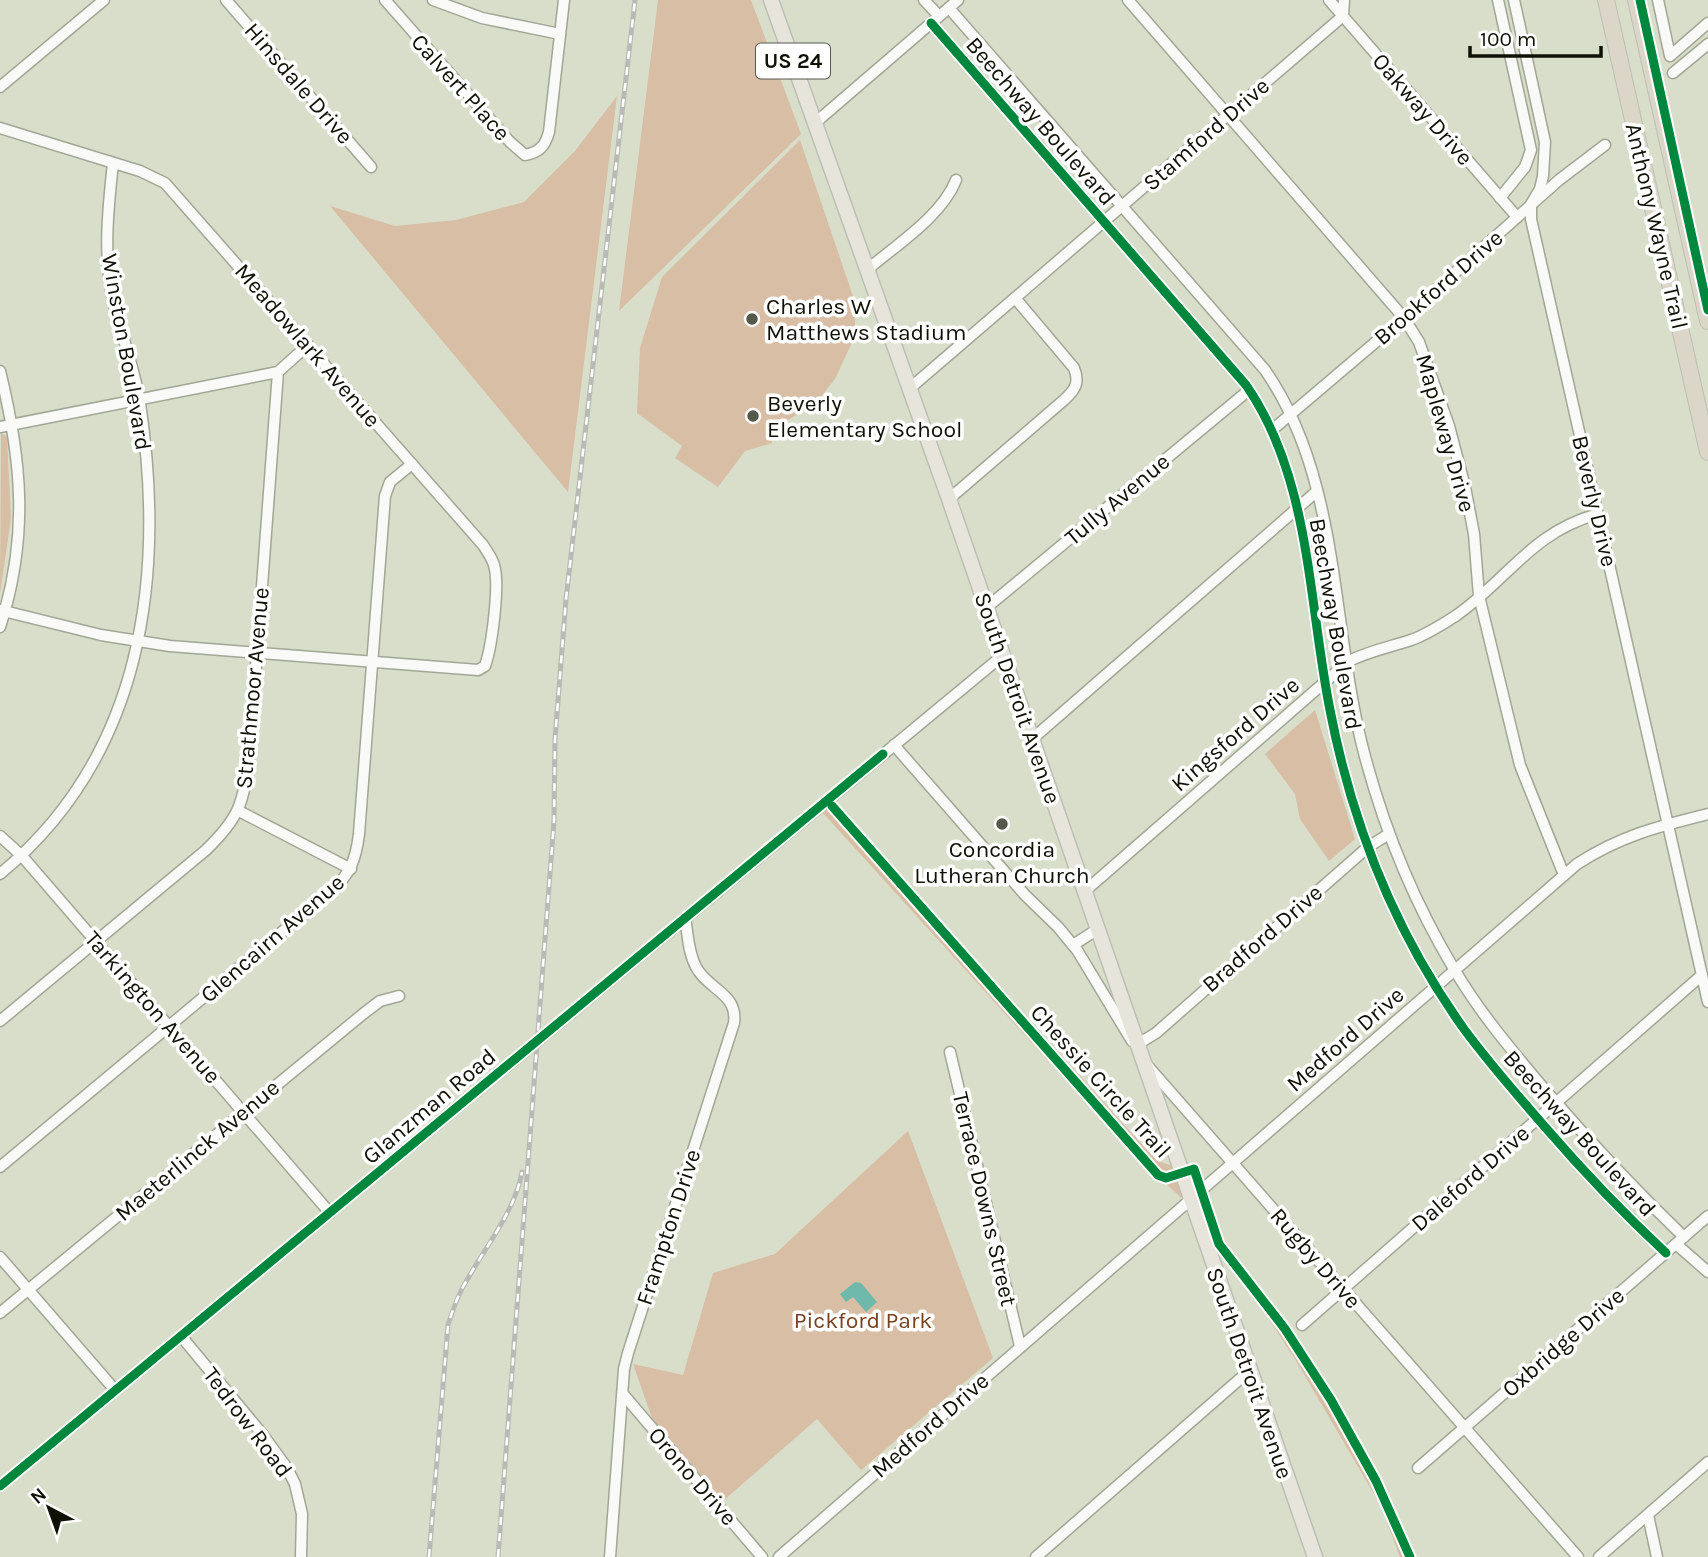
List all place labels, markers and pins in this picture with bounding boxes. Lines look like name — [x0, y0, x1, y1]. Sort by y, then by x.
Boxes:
place label: Charles W Matthews Stadium — [766, 293, 966, 346]
marker: Charles W Matthews Stadium — [744, 311, 760, 327]
place label: Beverly Elementary School — [767, 390, 962, 443]
marker: Beverly Elementary School — [745, 408, 761, 424]
marker: Concordia Lutheran Church — [994, 816, 1010, 832]
place label: Concordia Lutheran Church — [914, 836, 1090, 889]

